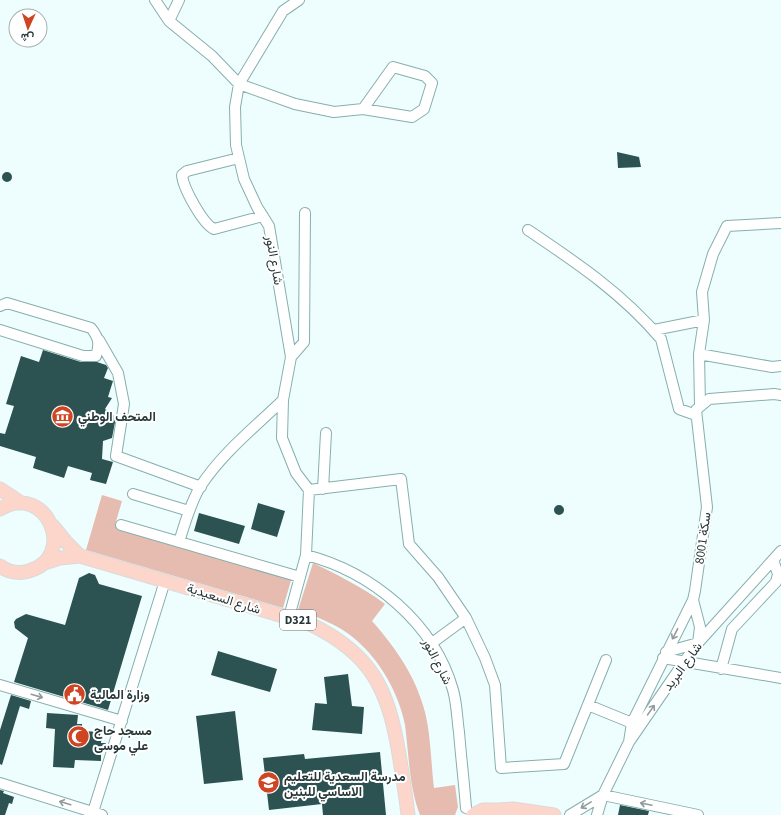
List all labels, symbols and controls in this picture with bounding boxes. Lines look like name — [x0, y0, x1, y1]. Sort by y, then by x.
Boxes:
north arrow — [8, 8, 48, 48]
text: ش — [21, 30, 34, 45]
street label: شارع النور — [261, 233, 287, 286]
museum icon: المتحف الوطني — [50, 403, 76, 429]
place label: المتحف الوطني — [78, 408, 156, 427]
street label: سكة 8001 — [690, 511, 716, 565]
street label: شارع السعيدية — [185, 579, 263, 619]
road number: D321 — [280, 610, 316, 630]
one-way arrow — [671, 628, 678, 640]
street label: شارع النور — [417, 634, 457, 688]
street label: شارع البريد — [659, 639, 707, 695]
public building icon: وزارة المالية — [62, 681, 88, 707]
place label: وزارة المالية — [90, 686, 150, 704]
one-way arrow — [31, 693, 44, 700]
one-way arrow — [647, 705, 655, 716]
place label: مسجد حاج علي موسى — [94, 722, 152, 756]
mosque icon: مسجد حاج علي موسى — [65, 724, 91, 750]
place label: مدرسة السعدية للتعليم الاساسي للبنين — [284, 768, 405, 802]
school or university icon: مدرسة السعدية للتعليم الاساسي للبنين — [255, 770, 281, 796]
one-way arrow — [59, 799, 72, 806]
one-way arrow — [640, 800, 653, 808]
one-way arrow — [580, 801, 592, 809]

